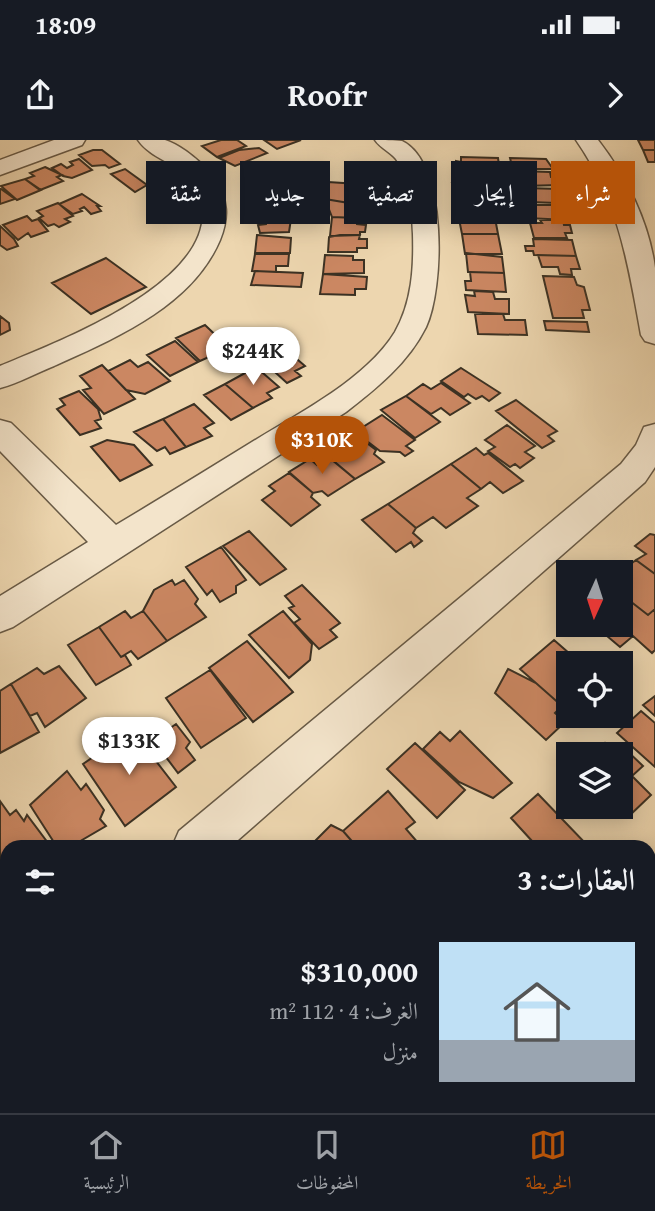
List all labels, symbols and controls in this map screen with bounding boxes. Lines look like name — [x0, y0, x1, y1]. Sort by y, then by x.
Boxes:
text: 18:09 — [35, 5, 96, 44]
text: Roofr — [288, 71, 367, 118]
icon: share — [21, 76, 59, 114]
icon: forward — [596, 76, 634, 114]
chip: شقة — [146, 161, 226, 224]
chip: جديد — [240, 161, 330, 224]
chip: تصفية — [344, 161, 437, 224]
chip: إيجار — [451, 161, 537, 224]
chip: شراء — [551, 161, 635, 224]
pin: $244K — [204, 328, 302, 387]
text: $244K — [222, 333, 284, 366]
pin: $310K — [273, 416, 371, 476]
text: $310K — [291, 422, 353, 455]
north arrow — [556, 560, 634, 637]
map controls — [556, 560, 633, 819]
button: locate — [556, 651, 633, 728]
pin: $133K — [80, 718, 178, 777]
text: $133K — [98, 723, 160, 756]
button: layers — [556, 742, 633, 819]
text: العقارات: 3 — [517, 857, 635, 901]
icon: filters — [21, 863, 59, 901]
text: $310,000 — [301, 949, 418, 993]
icon: home — [495, 970, 579, 1054]
text: الغرف: 4 · 112 m² — [270, 994, 418, 1027]
text: منزل — [383, 1035, 418, 1068]
tab: الرئيسية — [83, 1126, 129, 1201]
tab: المحفوظات — [296, 1126, 359, 1201]
tab: الخريطة — [525, 1126, 572, 1201]

